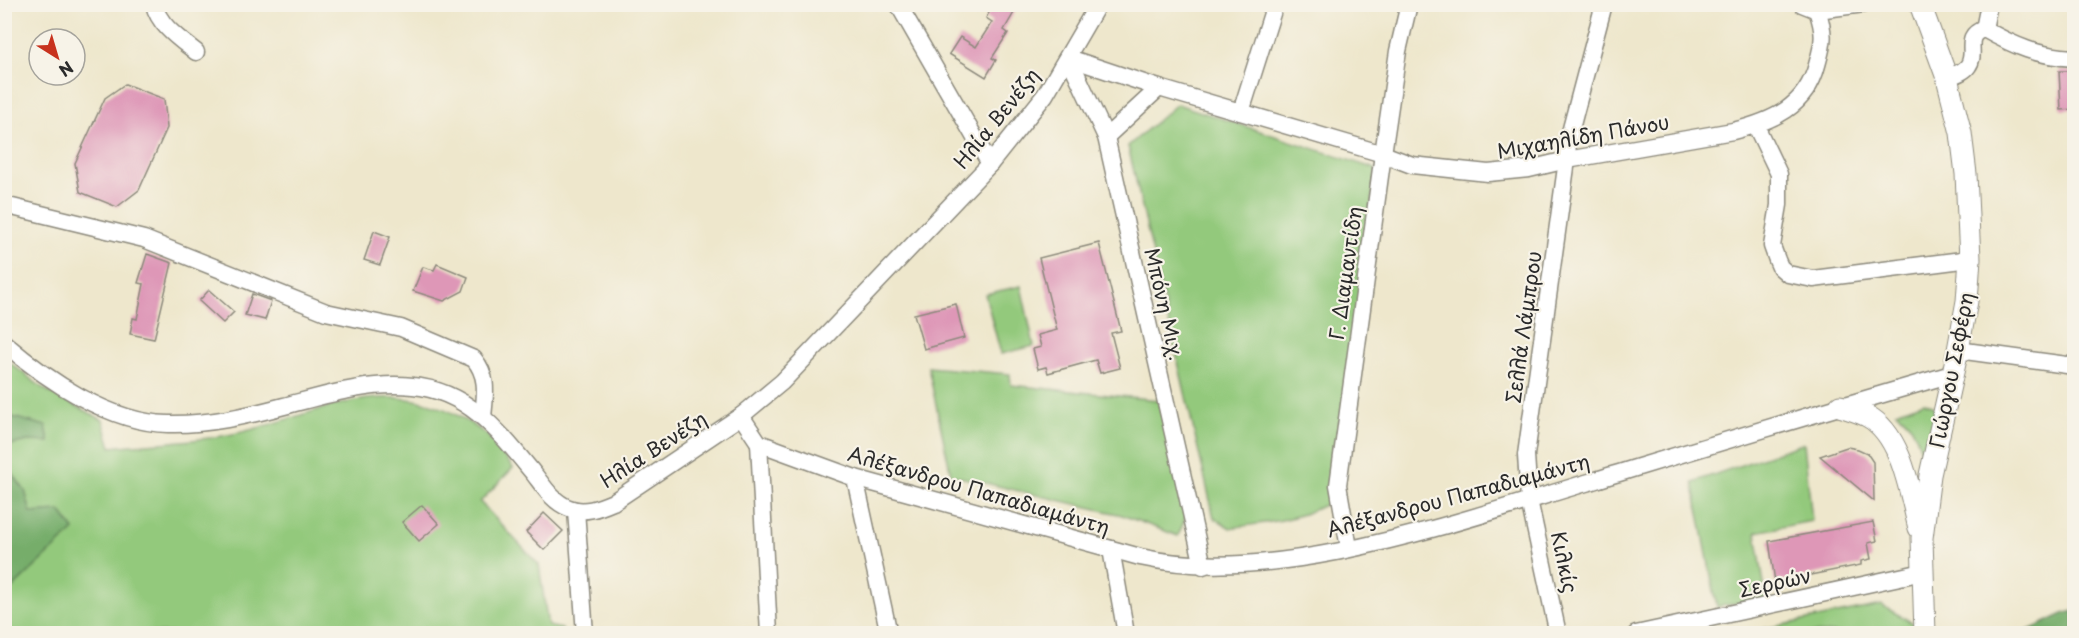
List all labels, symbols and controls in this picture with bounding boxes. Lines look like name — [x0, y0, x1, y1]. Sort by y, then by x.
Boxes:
north arrow — [27, 27, 87, 87]
text: N — [54, 56, 79, 83]
street label: Ηλία Βενέζη — [946, 61, 1046, 175]
street label: Μιχαηλίδη Πάνου — [1495, 106, 1671, 166]
street label: Γ. Διαμαντίδη — [1321, 204, 1369, 342]
street label: Μπόνη Μιχ. — [1138, 245, 1192, 363]
street label: Σελλά Λάμπρου — [1497, 249, 1549, 405]
street label: Γιώργου Σεφέρη — [1921, 289, 1981, 451]
street label: Ηλία Βενέζη — [594, 403, 712, 495]
street label: Αλέξανδρου Παπαδιαμάντη — [845, 438, 1113, 542]
street label: Αλέξανδρου Παπαδιαμάντη — [1323, 445, 1593, 545]
street label: Κιλκίς — [1544, 529, 1586, 595]
street label: Σερρών — [1736, 560, 1814, 604]

